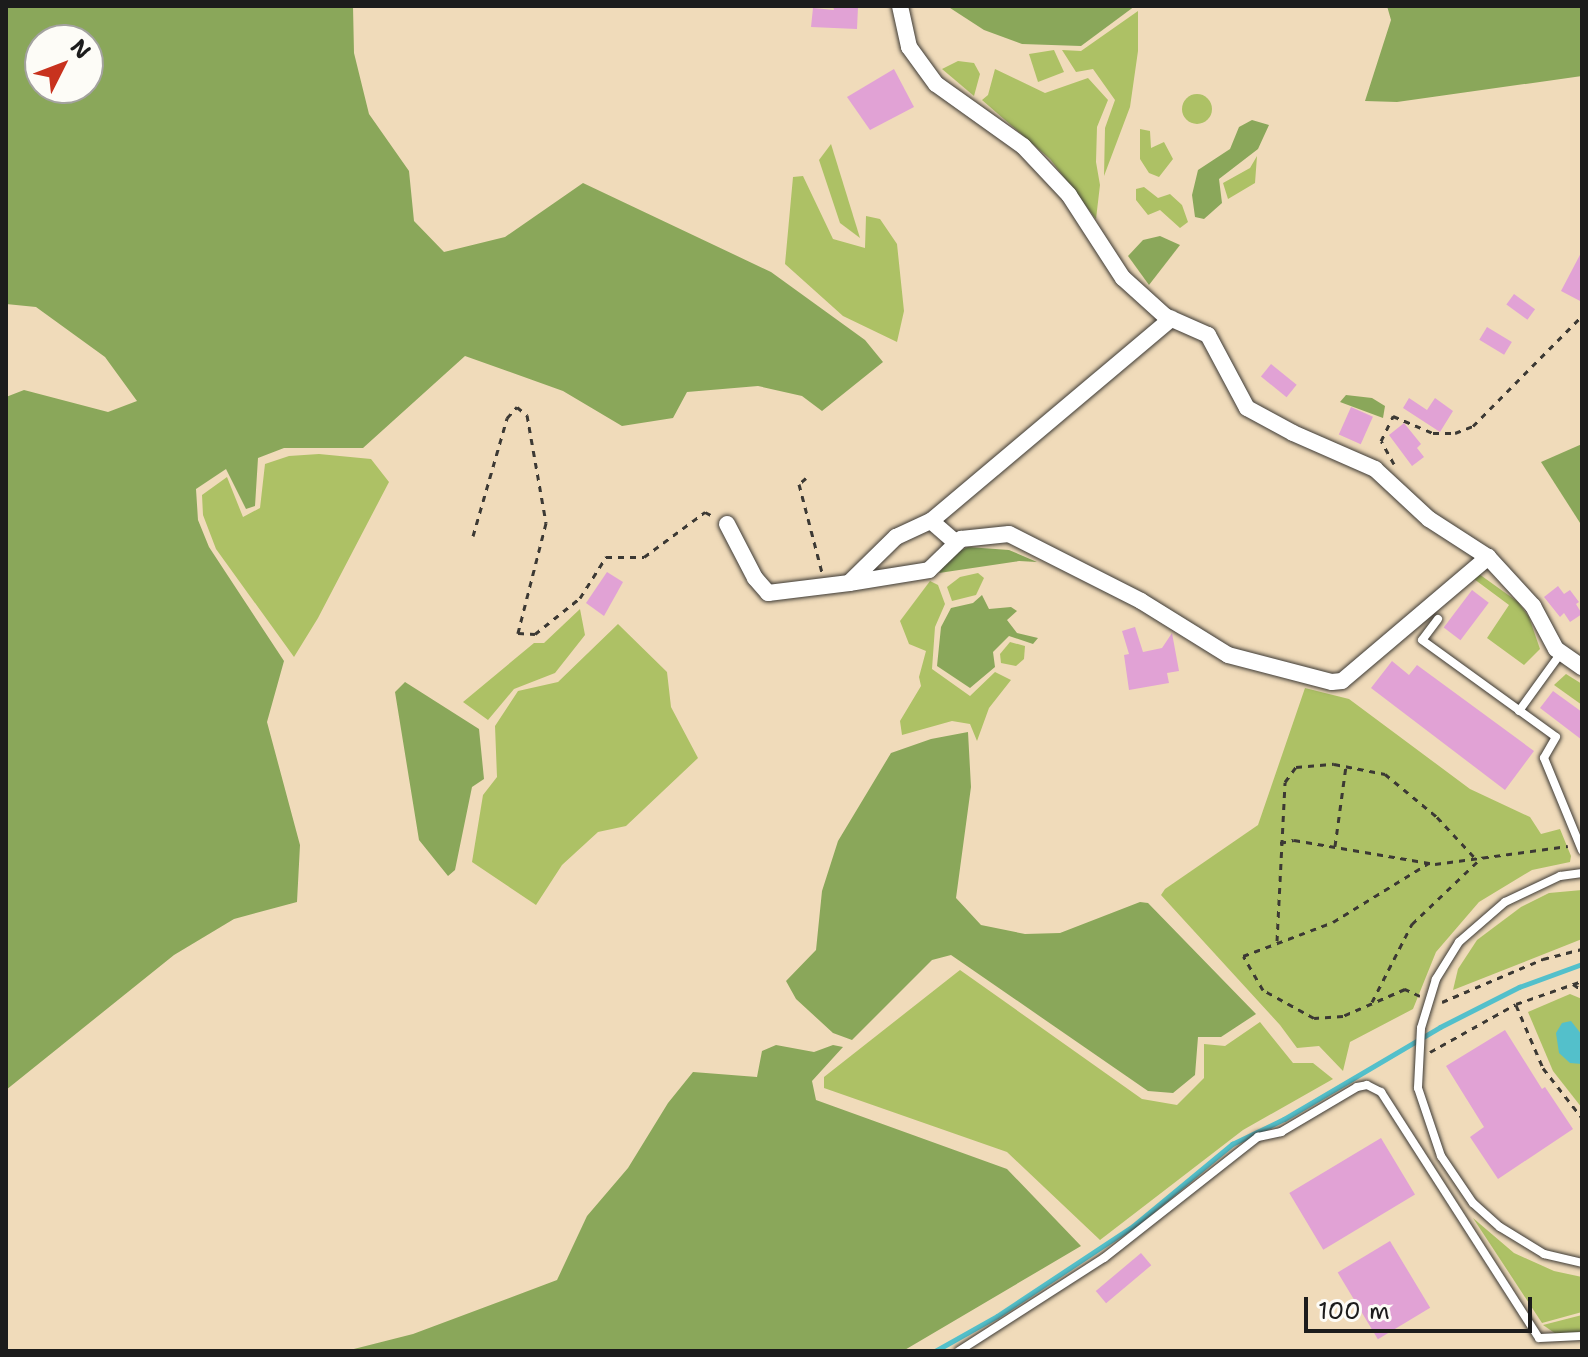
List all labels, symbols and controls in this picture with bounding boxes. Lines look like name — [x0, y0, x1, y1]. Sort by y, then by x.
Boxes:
north arrow — [24, 24, 104, 104]
text: N — [64, 33, 97, 65]
scale bar — [1308, 1281, 1536, 1331]
text: 100 m — [1318, 1295, 1390, 1327]

